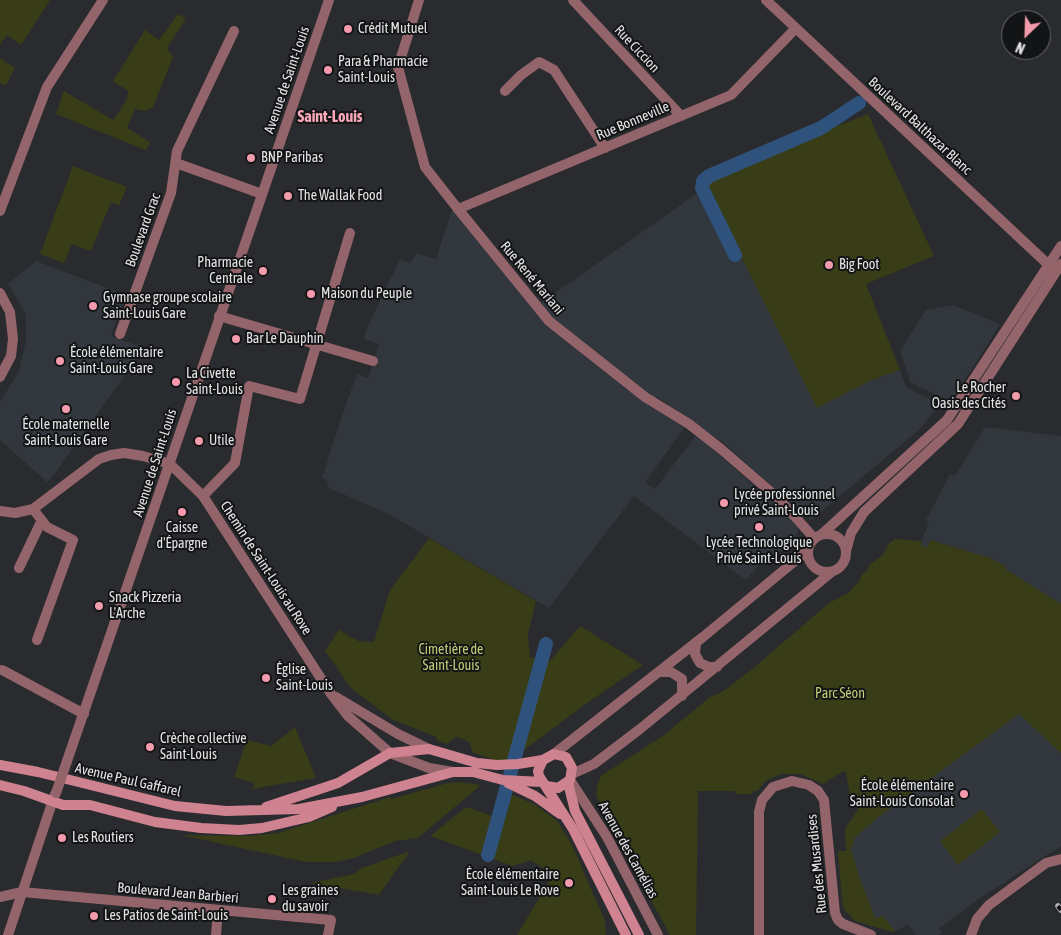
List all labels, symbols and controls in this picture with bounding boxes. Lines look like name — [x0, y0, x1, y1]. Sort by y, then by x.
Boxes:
north arrow — [1001, 10, 1051, 60]
place label: Crédit Mutuel — [358, 21, 428, 37]
street label: Rue Ciccion — [611, 22, 663, 76]
marker: Crédit Mutuel — [342, 23, 354, 35]
street label: Avenue de Saint-Louis — [261, 24, 313, 136]
text: N — [1013, 39, 1027, 57]
place label: Para & Pharmacie Saint-Louis — [338, 54, 428, 86]
marker: Para & Pharmacie Saint-Louis — [322, 64, 334, 76]
street label: Boulevard Balthazar Blanc — [865, 74, 975, 178]
street label: Rue Bonneville — [594, 98, 672, 144]
district label: Saint-Louis — [298, 107, 362, 127]
place label: BNP Paribas — [261, 150, 323, 166]
marker: BNP Paribas — [245, 152, 257, 164]
place label: The Wallak Food — [298, 188, 382, 204]
marker: The Wallak Food — [282, 190, 294, 202]
street label: Boulevard Grac — [122, 191, 164, 269]
street label: Rue René Mariani — [497, 238, 567, 318]
place label: Pharmacie Centrale — [197, 255, 253, 288]
place label: Big Foot — [839, 257, 879, 273]
marker: Big Foot — [823, 259, 835, 271]
marker: Pharmacie Centrale — [257, 265, 269, 277]
place label: Maison du Peuple — [321, 286, 412, 302]
marker: Maison du Peuple — [305, 288, 317, 300]
place label: Gymnase groupe scolaire Saint-Louis Gare — [103, 290, 232, 322]
marker: Gymnase groupe scolaire Saint-Louis Gare — [87, 300, 99, 312]
place label: Bar Le Dauphin — [246, 331, 323, 347]
marker: Bar Le Dauphin — [230, 333, 242, 345]
place label: École élémentaire Saint-Louis Gare — [70, 345, 163, 378]
marker: École élémentaire Saint-Louis Gare — [54, 355, 66, 367]
place label: La Civette Saint-Louis — [186, 366, 243, 398]
marker: La Civette Saint-Louis — [170, 376, 182, 388]
place label: Le Rocher Oasis des Cités — [932, 380, 1006, 412]
marker: Le Rocher Oasis des Cités — [1010, 390, 1022, 402]
marker: École maternelle Saint-Louis Gare — [60, 403, 72, 415]
street label: Avenue de Saint-Louis — [130, 407, 180, 519]
place label: École maternelle Saint-Louis Gare — [22, 417, 110, 450]
place label: Utile — [209, 433, 234, 449]
marker: Utile — [193, 435, 205, 447]
place label: Lycée professionnel privé Saint-Louis — [734, 487, 835, 520]
marker: Lycée professionnel privé Saint-Louis — [718, 497, 730, 509]
street label: Chemin de Saint-Louis au Rove — [217, 498, 315, 638]
marker: Caisse d'Épargne — [176, 506, 188, 518]
place label: Caisse d'Épargne — [157, 520, 207, 552]
marker: Lycée Technologique Privé Saint-Louis — [753, 521, 765, 533]
place label: Lycée Technologique Privé Saint-Louis — [706, 535, 812, 568]
place label: Snack Pizzeria L'Arche — [109, 590, 181, 622]
marker: Snack Pizzeria L'Arche — [93, 600, 105, 612]
park label: Cimetière de Saint-Louis — [419, 642, 483, 674]
place label: Église Saint-Louis — [276, 662, 333, 694]
marker: Église Saint-Louis — [260, 672, 272, 684]
park label: Parc Séon — [815, 686, 865, 702]
place label: Crèche collective Saint-Louis — [160, 731, 247, 764]
marker: Crèche collective Saint-Louis — [144, 741, 156, 753]
street label: Avenue Paul Gaffarel — [73, 760, 183, 800]
place label: École élémentaire Saint-Louis Consolat — [850, 778, 954, 810]
marker: École élémentaire Saint-Louis Consolat — [958, 788, 970, 800]
street label: Avenue des Camélias — [594, 799, 662, 901]
street label: Rue des Musardises — [803, 814, 831, 914]
place label: Les Routiers — [72, 830, 134, 846]
marker: Les Routiers — [56, 832, 68, 844]
place label: École élémentaire Saint-Louis Le Rove — [461, 867, 559, 900]
marker: École élémentaire Saint-Louis Le Rove — [563, 877, 575, 889]
street label: Boulevard Jean Barbieri — [117, 879, 239, 907]
place label: Les graines du savoir — [282, 883, 338, 916]
marker: Les graines du savoir — [266, 893, 278, 905]
place label: Les Patios de Saint-Louis — [104, 908, 228, 924]
marker: Les Patios de Saint-Louis — [88, 910, 100, 922]

